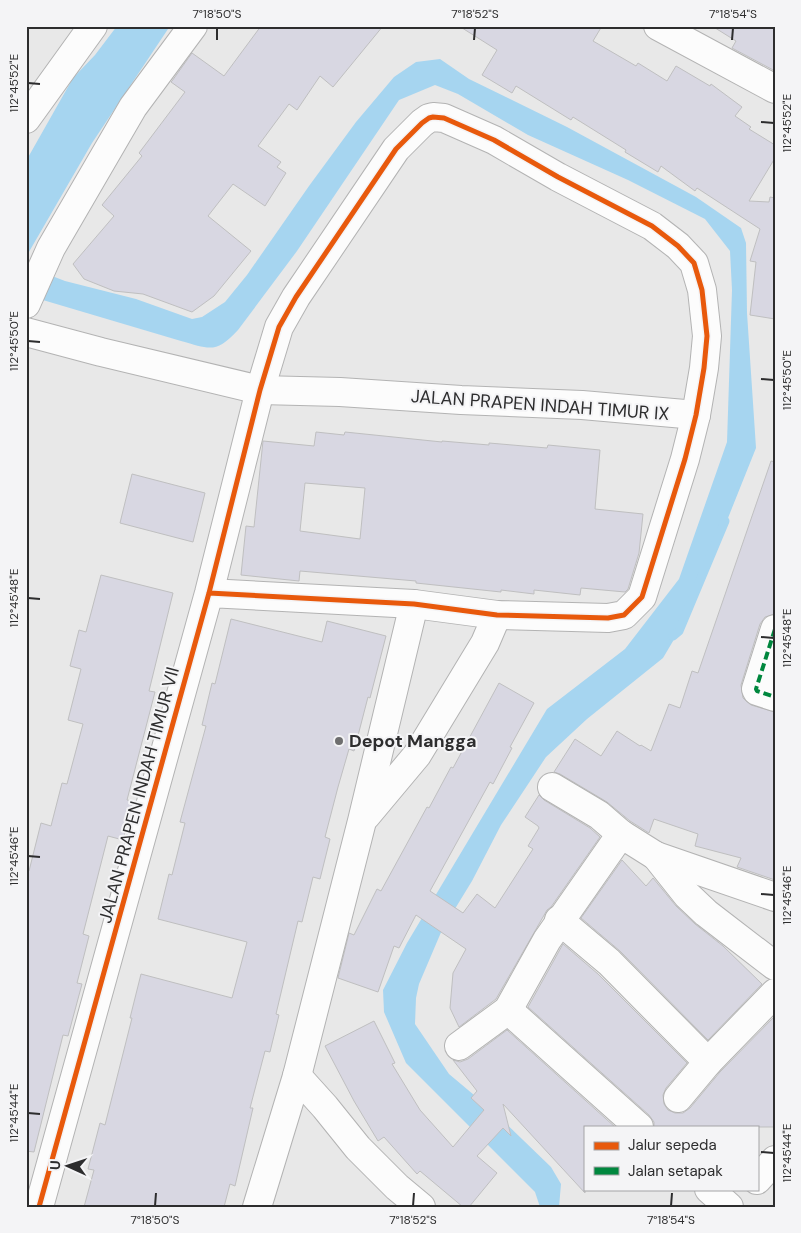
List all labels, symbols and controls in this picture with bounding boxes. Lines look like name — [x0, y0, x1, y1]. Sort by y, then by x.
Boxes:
text: 7°18'50"S — [192, 6, 242, 22]
text: 7°18'52"S — [451, 6, 499, 22]
text: 7°18'54"S — [709, 6, 757, 22]
text: 112°45'52"E — [6, 53, 22, 112]
text: 112°45'52"E — [779, 93, 795, 152]
text: 112°45'50"E — [6, 311, 22, 371]
text: 112°45'50"E — [779, 350, 795, 410]
street label: JALAN PRAPEN INDAH TIMUR IX — [410, 384, 670, 426]
text: 112°45'48"E — [6, 568, 22, 628]
text: 112°45'48"E — [779, 608, 795, 668]
street label: JALAN PRAPEN INDAH TIMUR VII — [93, 664, 185, 926]
place label: Depot Mangga — [349, 729, 477, 753]
marker: Depot Mangga — [333, 735, 345, 747]
text: 112°45'46"E — [6, 826, 22, 886]
text: 112°45'46"E — [779, 865, 795, 925]
text: 112°45'44"E — [6, 1083, 22, 1143]
text: 112°45'44"E — [779, 1123, 795, 1183]
legend — [584, 1126, 758, 1190]
text: Jalur sepeda — [628, 1135, 717, 1155]
north arrow — [42, 1140, 92, 1190]
text: U — [46, 1160, 64, 1171]
text: Jalan setapak — [628, 1161, 723, 1181]
text: 7°18'50"S — [130, 1212, 180, 1228]
text: 7°18'52"S — [389, 1212, 437, 1228]
text: 7°18'54"S — [647, 1212, 695, 1228]

